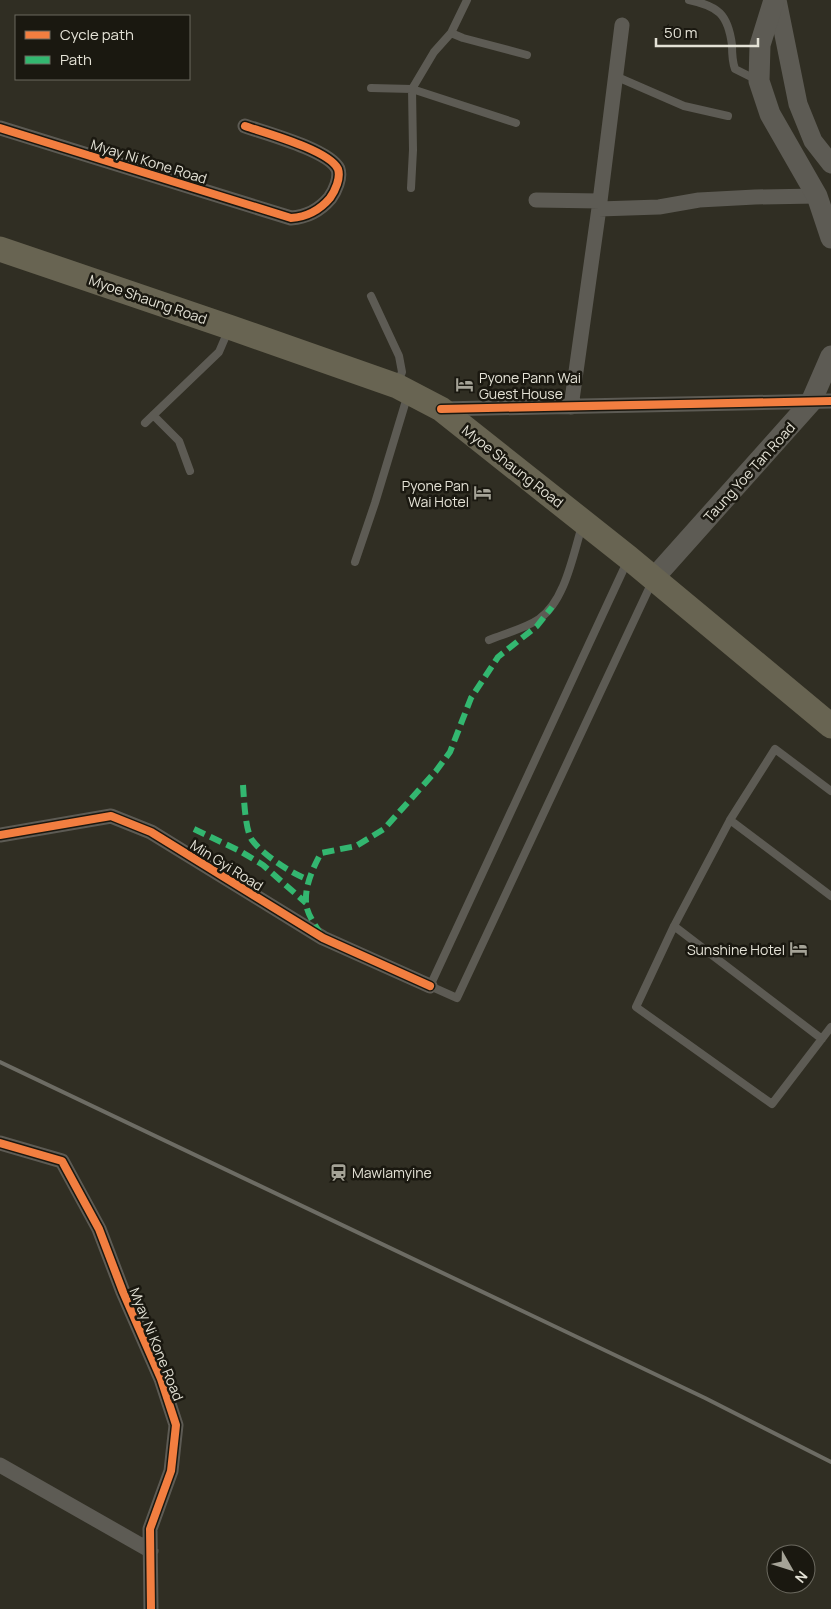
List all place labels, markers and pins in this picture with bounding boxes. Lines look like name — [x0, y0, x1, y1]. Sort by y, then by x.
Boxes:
place label: Pyone Pann Wai Guest House — [479, 368, 581, 403]
hotel icon: Pyone Pann Wai Guest House — [455, 375, 475, 395]
place label: Pyone Pan Wai Hotel — [402, 476, 469, 511]
hotel icon: Pyone Pan Wai Hotel — [473, 483, 493, 503]
hotel icon: Sunshine Hotel — [789, 939, 809, 959]
place label: Sunshine Hotel — [687, 940, 785, 959]
station icon: Mawlamyine — [328, 1162, 348, 1182]
place label: Mawlamyine — [352, 1163, 432, 1182]

